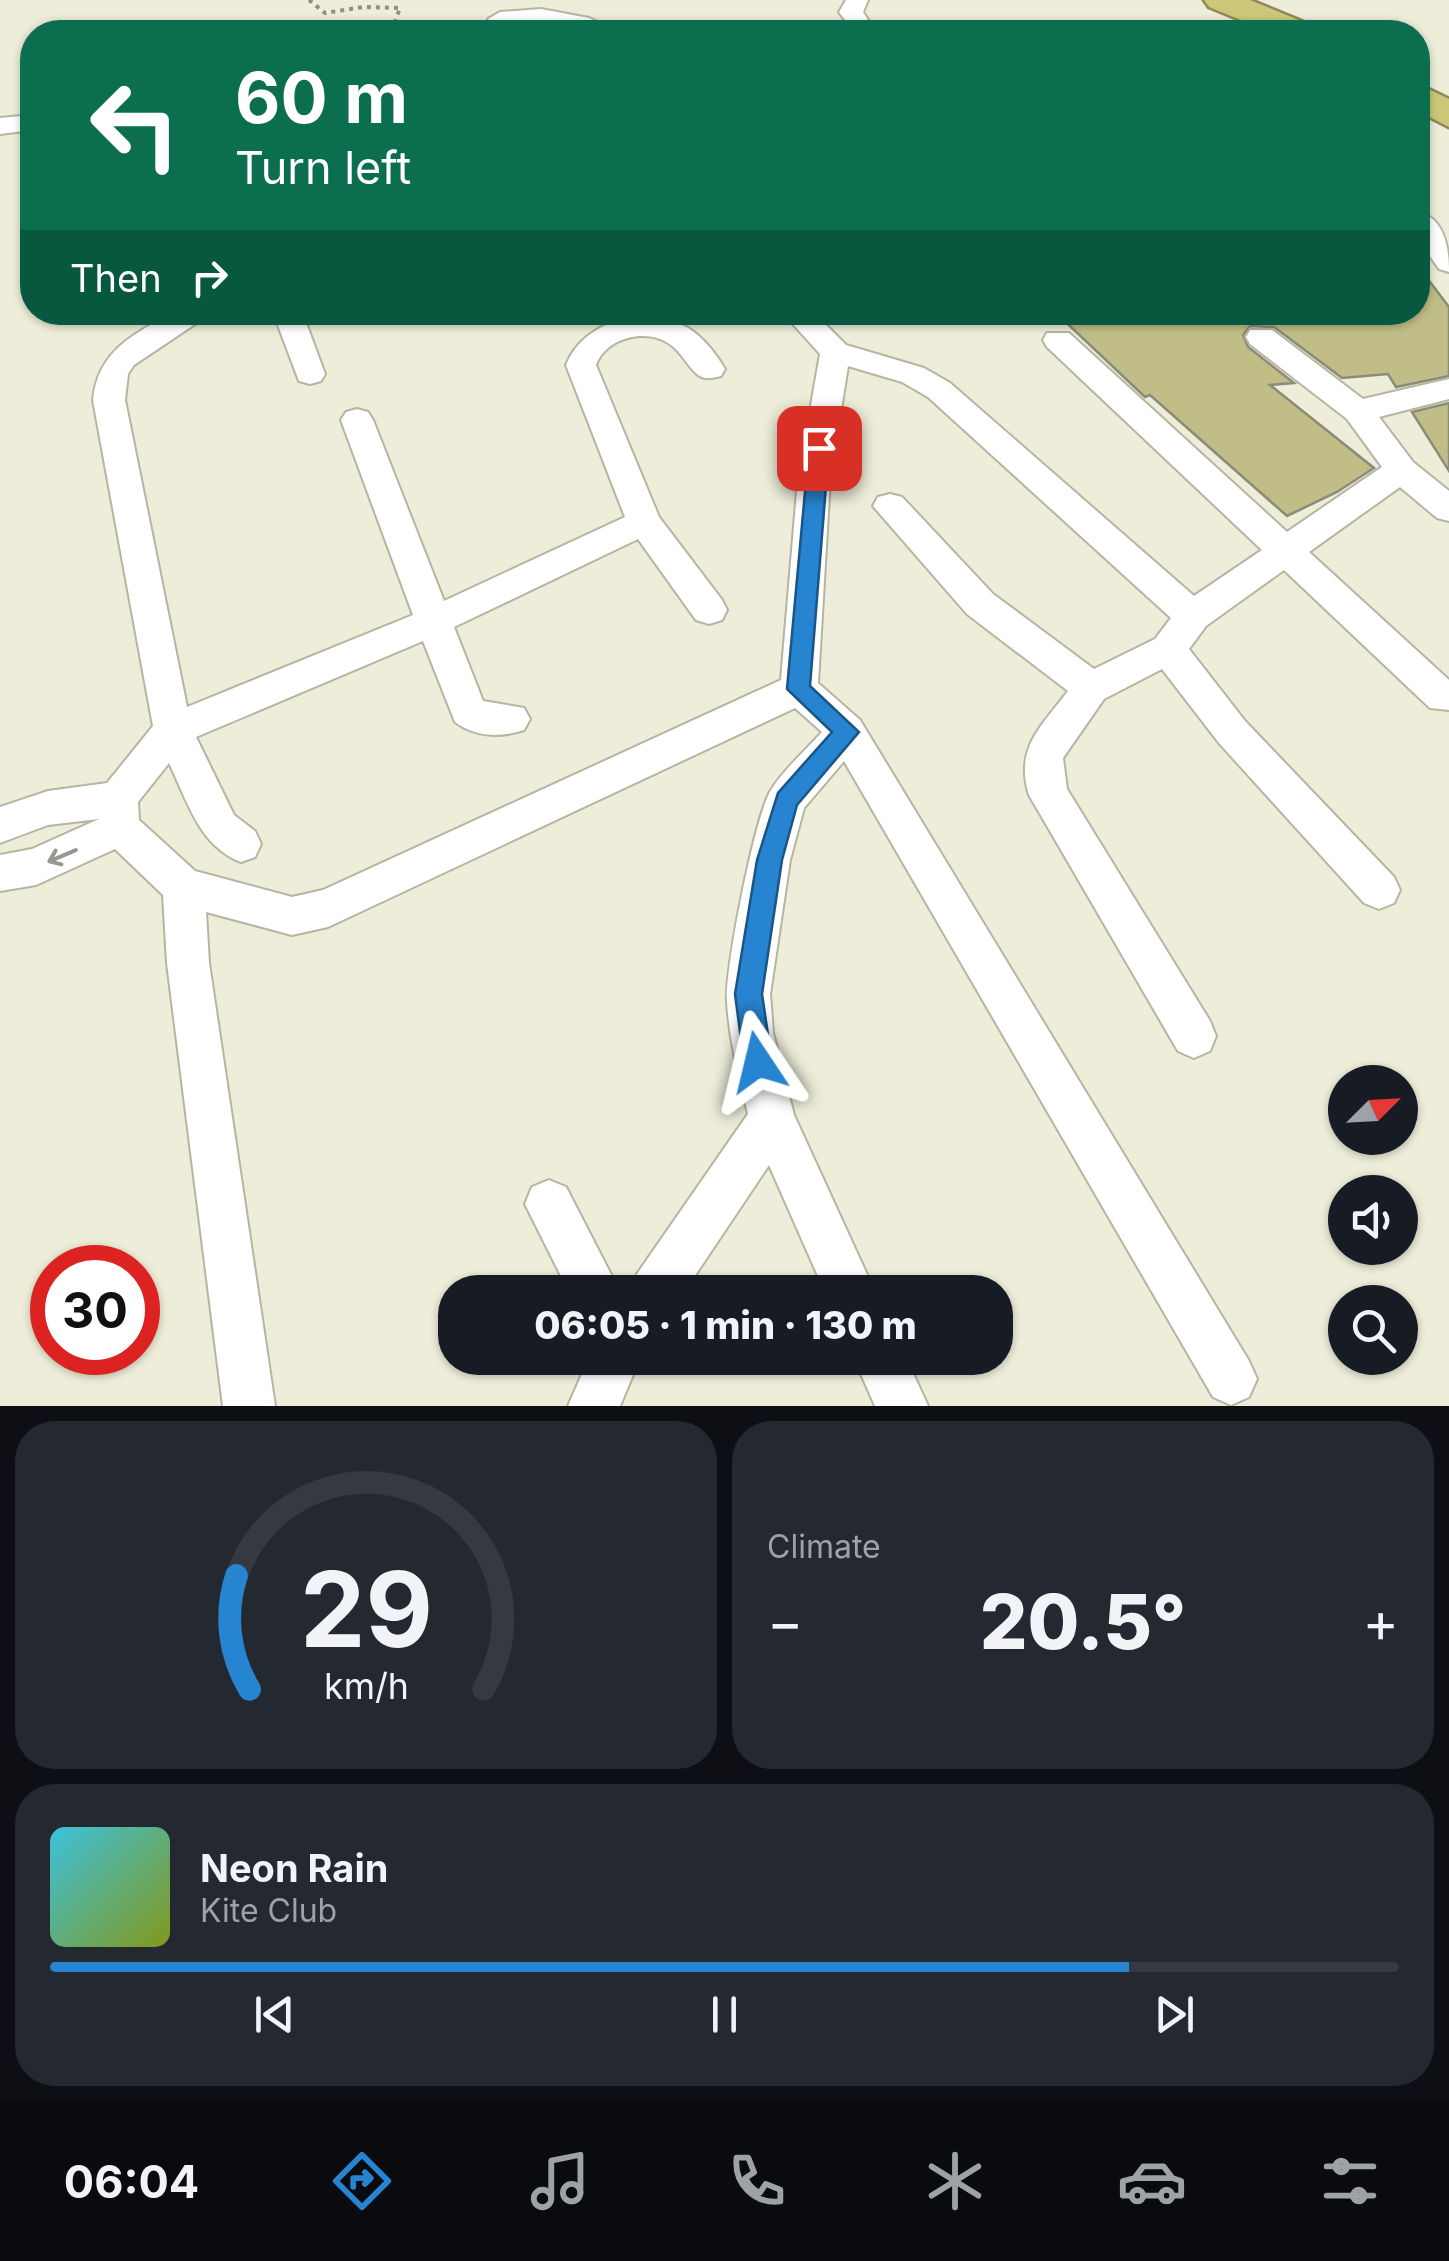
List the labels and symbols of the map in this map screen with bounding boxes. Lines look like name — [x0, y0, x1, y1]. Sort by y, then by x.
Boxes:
pin — [777, 406, 862, 491]
one-way arrow — [47, 848, 78, 866]
position arrow — [706, 1010, 810, 1114]
north arrow — [1328, 1065, 1418, 1155]
speed limit sign: 30 — [30, 1245, 160, 1375]

